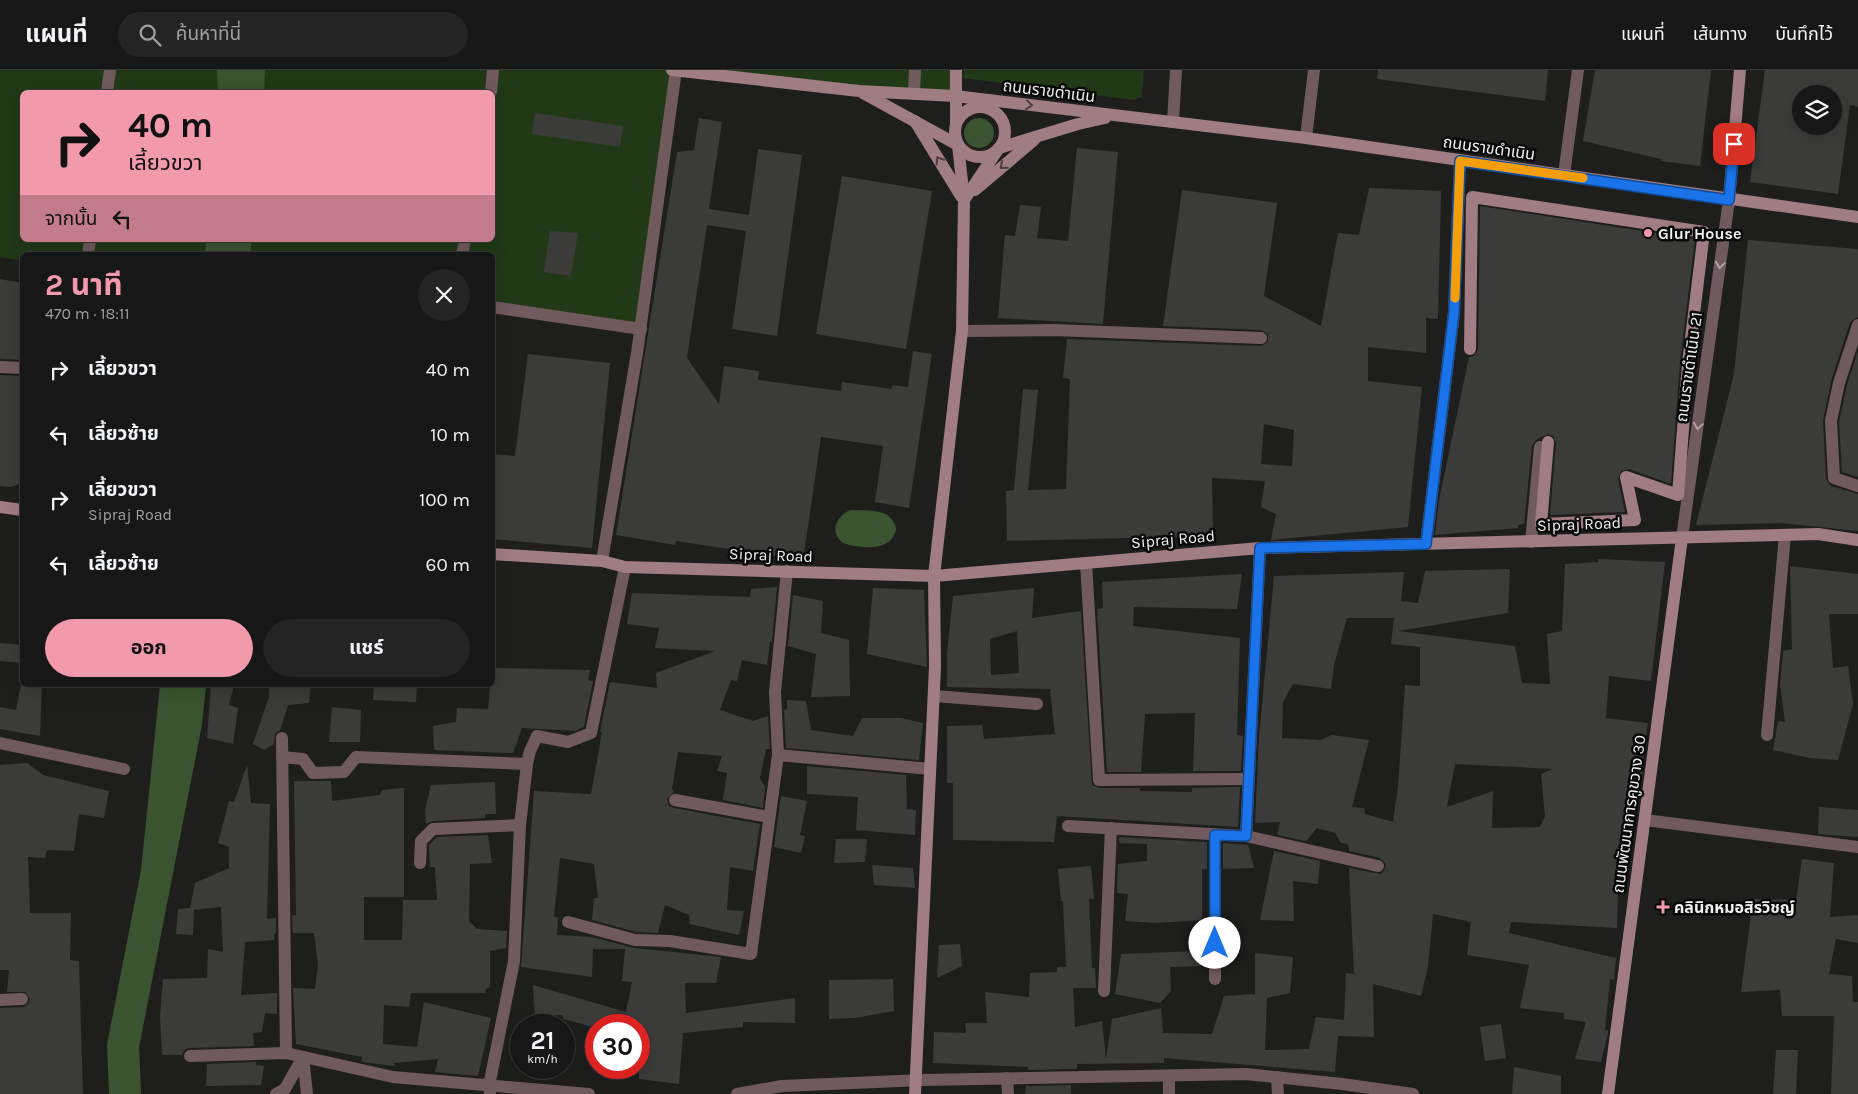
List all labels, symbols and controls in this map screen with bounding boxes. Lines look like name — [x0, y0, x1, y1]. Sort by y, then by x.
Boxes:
search box — [118, 12, 468, 57]
text: แผนที่ — [25, 20, 88, 48]
icon: search — [136, 21, 164, 49]
text: ค้นหาที่นี่ — [176, 23, 241, 45]
text: แผนที่ — [1621, 23, 1665, 45]
text: เส้นทาง — [1693, 23, 1747, 45]
text: บันทึกไว้ — [1775, 23, 1833, 45]
street label: ถนนราขดำเนิน — [1002, 76, 1096, 106]
map controls — [1792, 85, 1842, 135]
button: layers — [1792, 85, 1842, 135]
one-way arrow — [1026, 99, 1034, 110]
text: 40 m — [128, 105, 213, 146]
icon: right — [45, 110, 110, 175]
pin — [1713, 123, 1755, 165]
icon: arrive — [1720, 130, 1748, 158]
street label: ถนนราขดำเนิน — [1442, 132, 1536, 164]
text: เลี้ยวขวา — [128, 150, 203, 176]
one-way arrow — [935, 156, 945, 165]
one-way arrow — [1000, 161, 1009, 170]
icon: left — [108, 205, 136, 233]
text: จากนั้น — [45, 208, 98, 230]
place label: Glur House — [1658, 224, 1741, 243]
marker: Glur House — [1642, 227, 1654, 239]
one-way arrow — [1715, 261, 1725, 270]
text: 2 นาที — [45, 267, 123, 303]
button: close — [418, 269, 470, 321]
text: 470 m · 18:11 — [45, 304, 130, 323]
street label: ถนนราขดำเนิน 21 — [1672, 311, 1706, 423]
icon: right — [45, 356, 73, 384]
text: เลี้ยวขวา — [88, 358, 157, 380]
text: 40 m — [426, 359, 470, 381]
icon: left — [45, 421, 73, 449]
one-way arrow — [1693, 422, 1703, 431]
text: เลี้ยวซ้าย — [88, 423, 159, 445]
text: 10 m — [430, 424, 470, 446]
text: เลี้ยวขวา — [88, 479, 157, 501]
icon: right — [45, 486, 73, 514]
text: 100 m — [419, 489, 470, 511]
text: Sipraj Road — [88, 505, 172, 524]
street label: Sipraj Road — [1537, 513, 1621, 535]
street label: Sipraj Road — [1130, 526, 1216, 552]
street label: Sipraj Road — [729, 544, 813, 566]
icon: left — [45, 551, 73, 579]
text: เลี้ยวซ้าย — [88, 553, 159, 575]
text: 60 m — [426, 554, 470, 576]
button: ออก — [45, 619, 253, 677]
button: แชร์ — [263, 619, 470, 677]
street label: ถนนพัฒนาการคูขวาง 30 — [1609, 734, 1649, 894]
place label: คลินิกหมอสิรวิชญ์ — [1674, 898, 1795, 917]
marker: คลินิกหมอสิรวิชญ์ — [1656, 900, 1670, 914]
position arrow — [1188, 916, 1240, 968]
speed limit sign: 30 — [585, 1014, 650, 1079]
text: 21 — [530, 1026, 555, 1055]
text: km/h — [527, 1052, 558, 1066]

